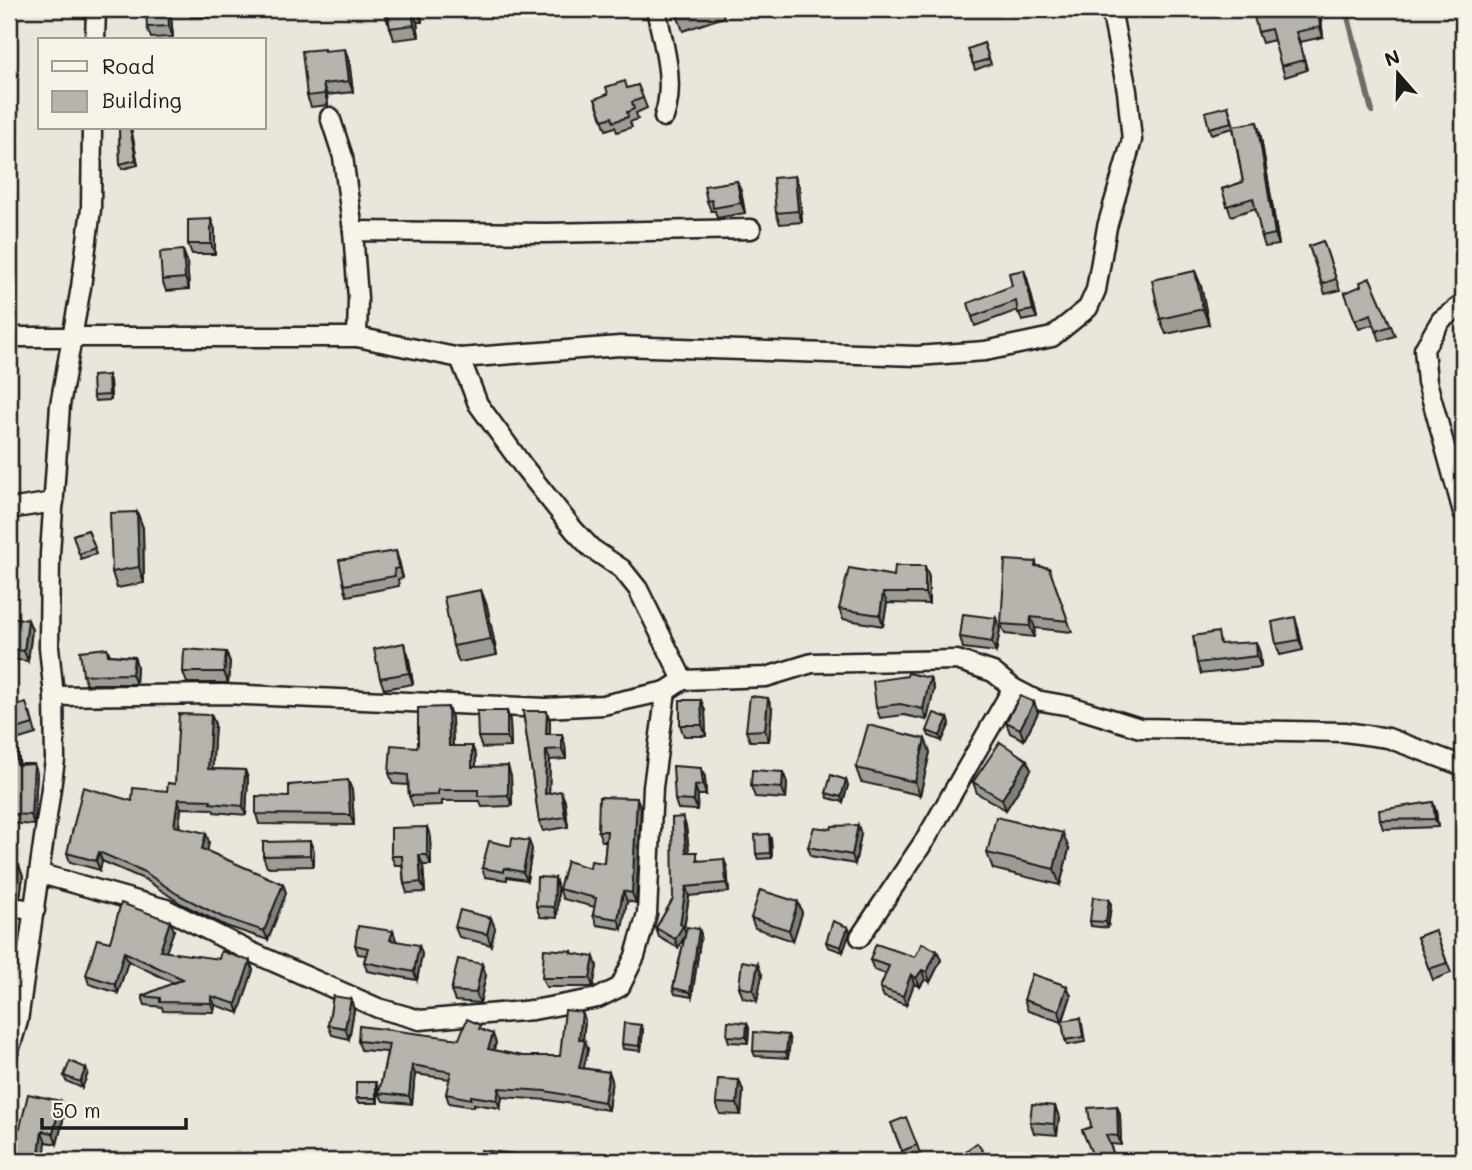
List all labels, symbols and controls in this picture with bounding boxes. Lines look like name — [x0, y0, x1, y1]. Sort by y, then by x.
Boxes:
legend — [38, 38, 266, 130]
north arrow — [1364, 38, 1434, 108]
text: N — [1381, 43, 1403, 72]
text: Road — [102, 52, 154, 79]
text: Building — [102, 86, 182, 113]
scale bar — [42, 1086, 186, 1130]
text: 50 m — [52, 1096, 101, 1123]

